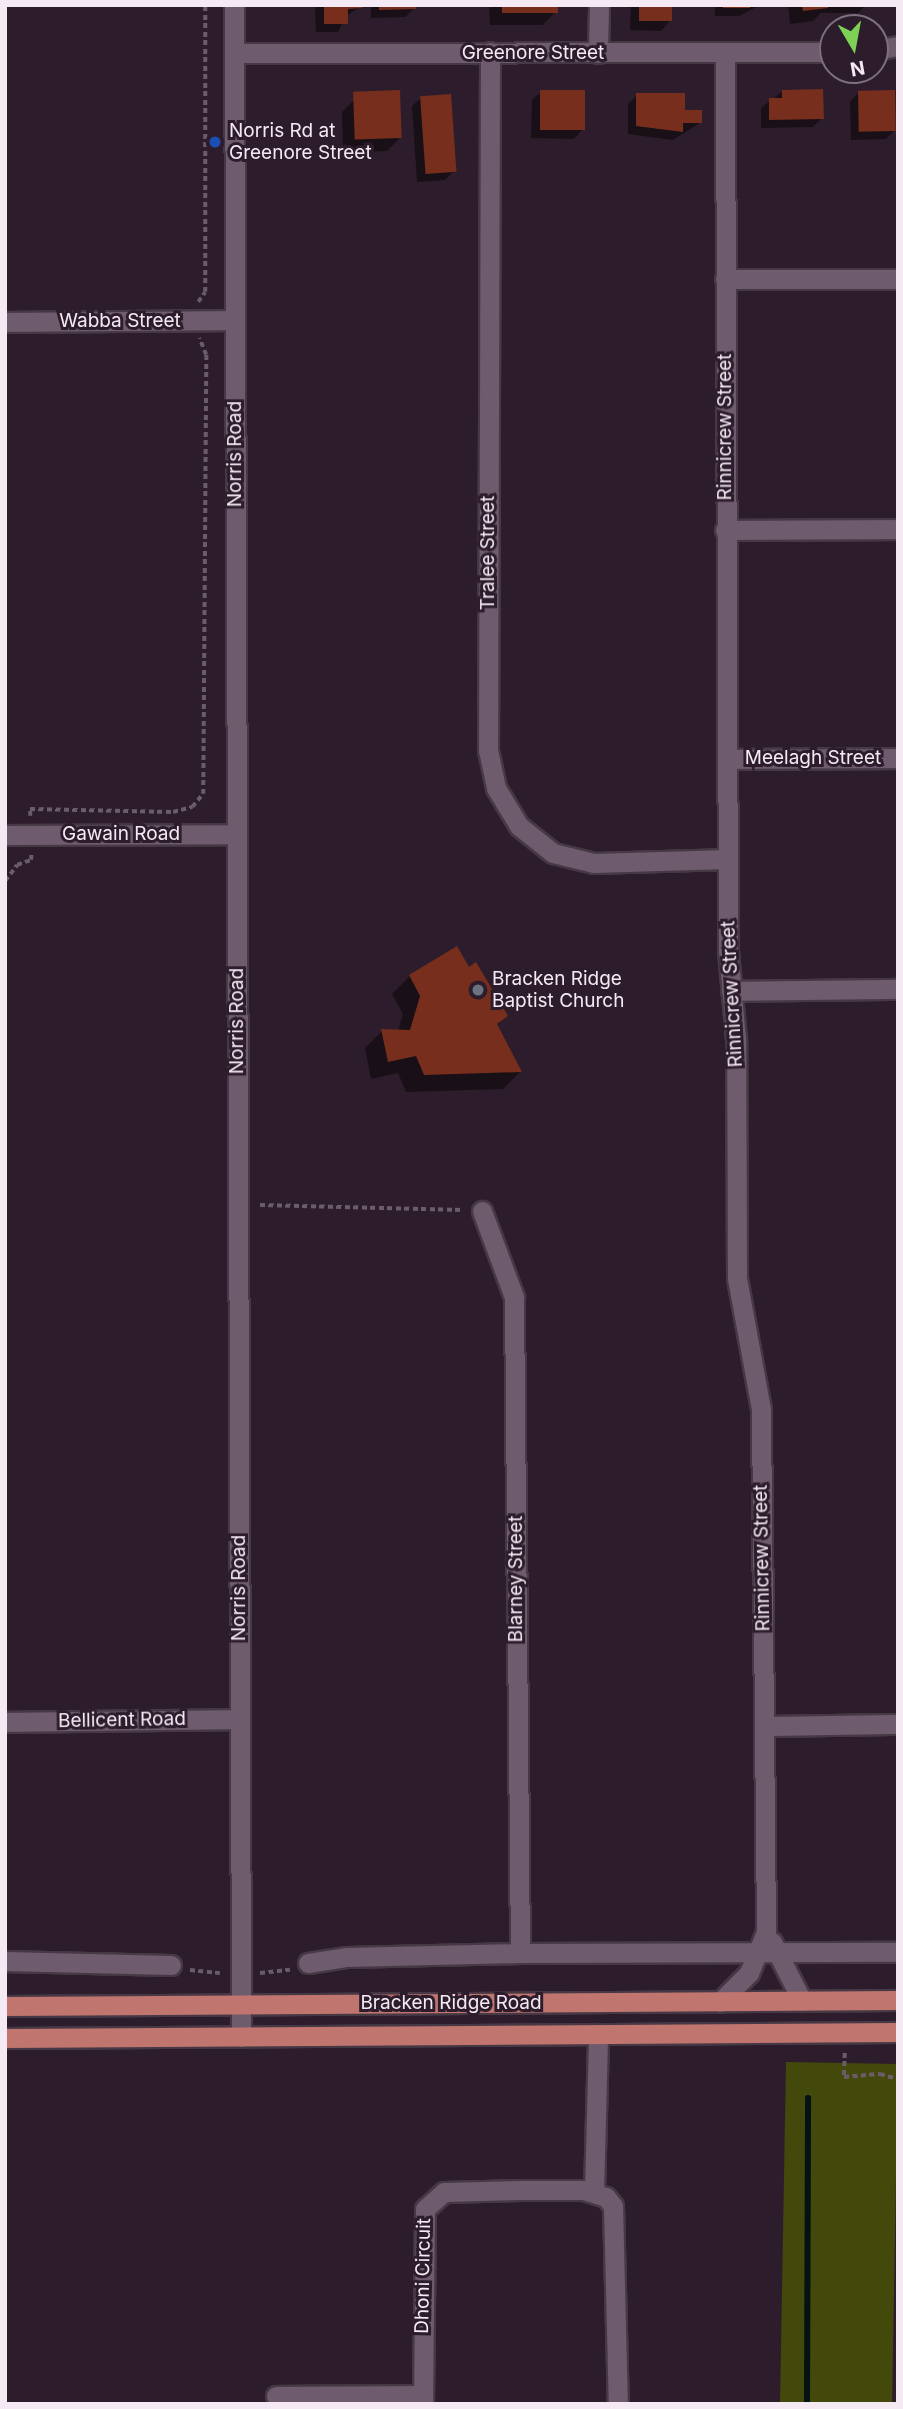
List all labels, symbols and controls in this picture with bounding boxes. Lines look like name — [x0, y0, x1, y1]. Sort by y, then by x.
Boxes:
north arrow — [819, 14, 889, 84]
street label: Greenore Street — [462, 42, 604, 64]
text: N — [848, 56, 867, 81]
place label: Norris Rd at Greenore Street — [229, 120, 372, 164]
marker: Norris Rd at Greenore Street — [207, 134, 223, 150]
street label: Wabba Street — [59, 310, 181, 332]
street label: Rinnicrew Street — [714, 354, 736, 500]
street label: Norris Road — [224, 401, 246, 507]
street label: Tralee Street — [477, 496, 499, 610]
street label: Meelagh Street — [745, 747, 881, 769]
street label: Gawain Road — [62, 823, 180, 845]
street label: Rinnicrew Street — [717, 920, 747, 1068]
street label: Norris Road — [226, 968, 248, 1074]
place label: Bracken Ridge Baptist Church — [492, 968, 624, 1012]
marker: Bracken Ridge Baptist Church — [470, 982, 486, 998]
street label: Rinnicrew Street — [749, 1484, 775, 1632]
street label: Blarney Street — [505, 1516, 527, 1642]
street label: Norris Road — [228, 1535, 250, 1641]
street label: Bellicent Road — [58, 1707, 186, 1733]
street label: Bracken Ridge Road — [360, 1992, 542, 2014]
street label: Dhoni Circuit — [411, 2218, 435, 2334]

